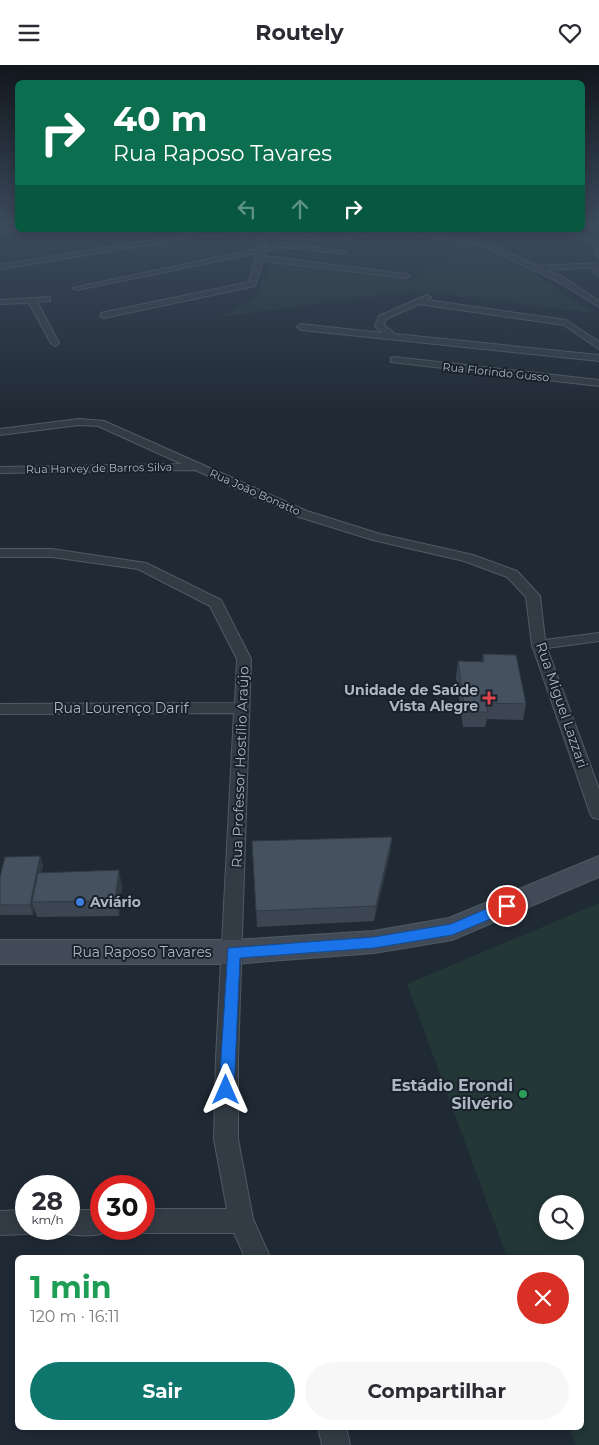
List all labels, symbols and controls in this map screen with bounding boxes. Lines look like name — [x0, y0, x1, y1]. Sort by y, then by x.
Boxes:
icon: menu — [15, 19, 43, 47]
text: Routely — [255, 19, 344, 46]
icon: heart — [556, 19, 584, 47]
text: 40 m — [113, 97, 208, 140]
icon: right — [30, 100, 95, 165]
text: Rua Raposo Tavares — [113, 140, 332, 167]
icon: left — [233, 195, 261, 223]
icon: ahead — [286, 195, 314, 223]
icon: right — [339, 195, 367, 223]
street label: Rua Florindo Gusso — [442, 359, 550, 385]
street label: Rua Harvey de Barros Silva — [26, 460, 172, 476]
street label: Rua João Bonatto — [207, 466, 303, 518]
street label: Rua Miguel Lazzari — [532, 640, 592, 770]
street label: Rua Professor Hostílio Araújo — [227, 666, 253, 868]
place label: Unidade de Saúde Vista Alegre — [344, 681, 478, 715]
marker: Unidade de Saúde Vista Alegre — [482, 691, 496, 705]
street label: Rua Lourenço Darif — [53, 699, 190, 717]
pin — [486, 885, 528, 927]
icon: arrive — [493, 892, 521, 920]
place label: Aviário — [89, 893, 141, 911]
marker: Aviário — [74, 896, 86, 908]
street label: Rua Raposo Tavares — [72, 943, 212, 961]
position arrow — [199, 1063, 251, 1115]
place label: Estádio Erondi Silvério — [391, 1076, 513, 1113]
marker: Estádio Erondi Silvério — [517, 1088, 529, 1100]
speed limit sign: 30 — [90, 1175, 155, 1240]
text: 28 — [32, 1186, 63, 1216]
map controls — [539, 1195, 584, 1240]
button: search — [539, 1195, 584, 1240]
text: km/h — [31, 1212, 64, 1227]
text: 1 min — [30, 1269, 111, 1306]
button: close — [517, 1272, 569, 1324]
text: 120 m · 16:11 — [30, 1307, 119, 1326]
button: Sair — [30, 1362, 295, 1420]
button: Compartilhar — [305, 1362, 569, 1420]

